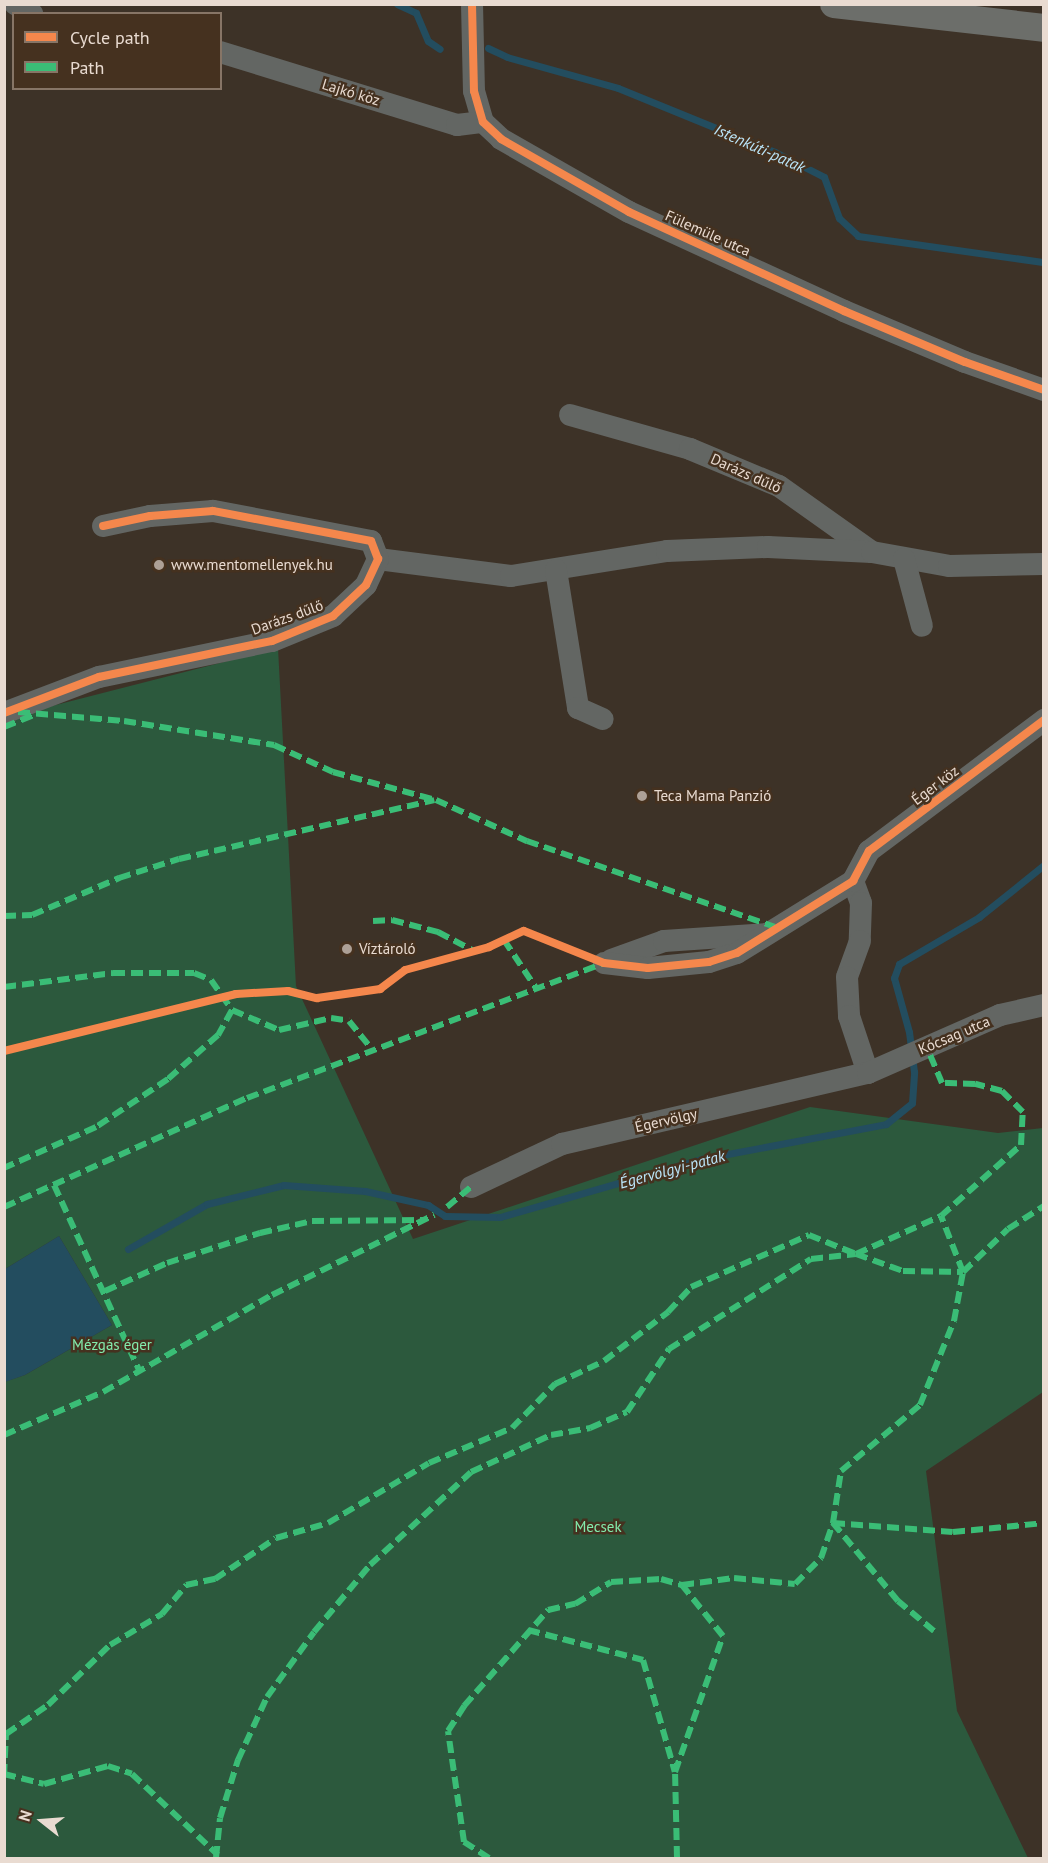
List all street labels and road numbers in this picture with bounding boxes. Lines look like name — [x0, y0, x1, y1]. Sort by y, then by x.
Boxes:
street label: Lajkó köz — [320, 75, 382, 109]
street label: Fülemüle utca — [663, 206, 753, 260]
street label: Darázs dűlő — [708, 449, 784, 497]
street label: Darázs dűlő — [249, 596, 325, 638]
street label: Éger köz — [908, 761, 962, 809]
street label: Kócsag utca — [915, 1012, 993, 1058]
street label: Égervölgy — [633, 1104, 699, 1136]

